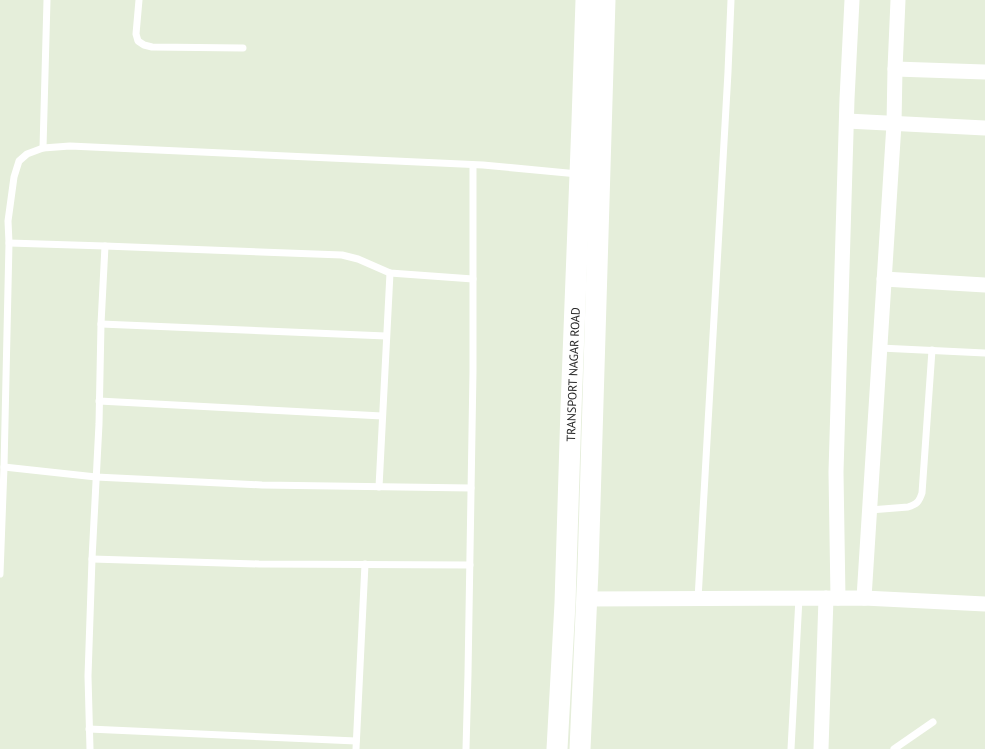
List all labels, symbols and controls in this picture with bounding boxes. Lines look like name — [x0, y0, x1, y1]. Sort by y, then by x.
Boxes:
street label: TRANSPORT NAGAR ROAD — [562, 307, 582, 442]

